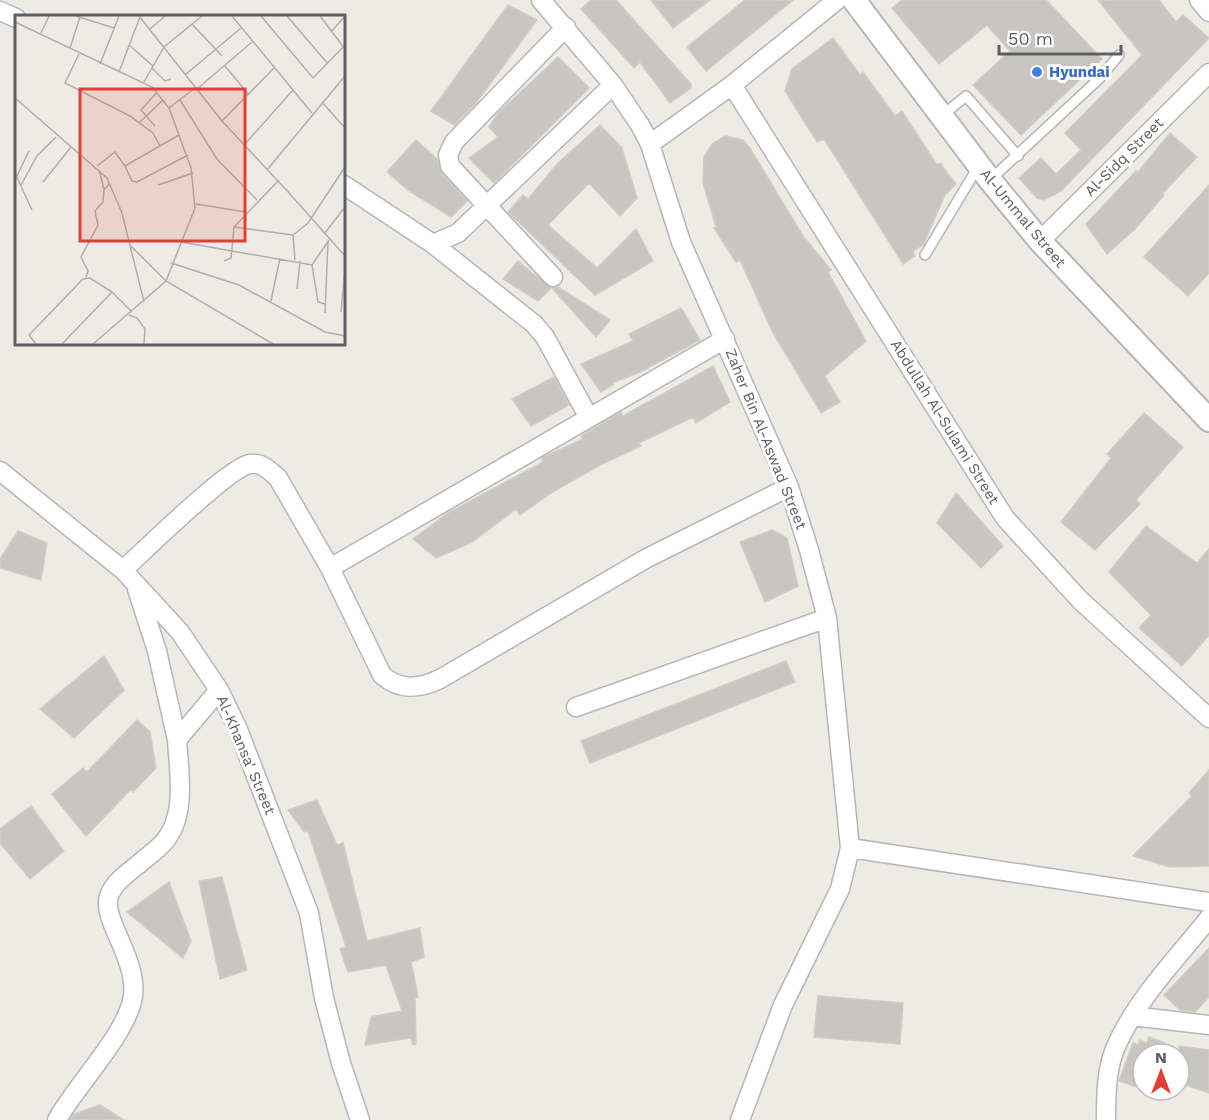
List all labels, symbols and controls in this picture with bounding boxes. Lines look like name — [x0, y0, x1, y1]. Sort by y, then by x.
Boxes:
inset map — [15, 15, 345, 345]
scale bar — [999, 18, 1120, 56]
text: 50 m — [1008, 28, 1053, 49]
place label: Hyundai — [1049, 63, 1110, 81]
marker: Hyundai — [1030, 65, 1044, 79]
street label: Al-Sidq Street — [1081, 113, 1168, 200]
street label: Al-Ummal Street — [976, 165, 1070, 272]
street label: Abdullah Al-Sulami Street — [887, 336, 1004, 508]
street label: Zaher Bin Al-Aswad Street — [721, 346, 811, 533]
street label: Al-Khansa' Street — [213, 693, 280, 818]
north arrow — [1131, 1042, 1191, 1102]
text: N — [1155, 1048, 1167, 1067]

